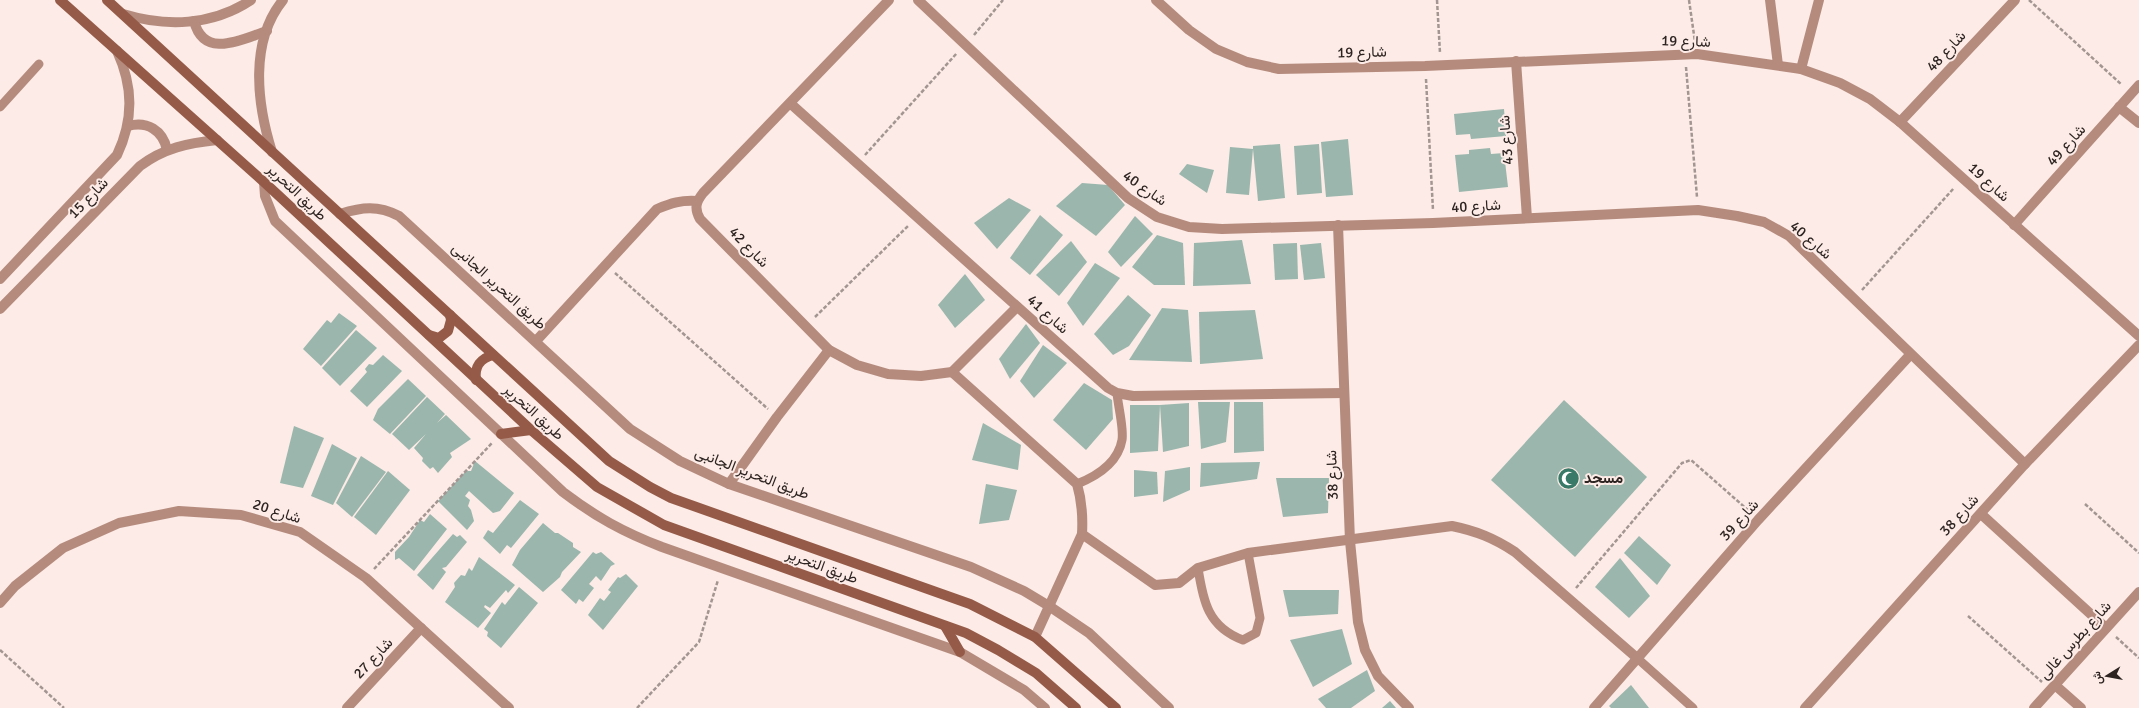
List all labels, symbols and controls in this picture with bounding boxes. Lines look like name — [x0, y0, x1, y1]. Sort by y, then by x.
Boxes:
street label: شارع 48 — [1922, 27, 1971, 77]
street label: شارع 19 — [1661, 31, 1711, 53]
street label: شارع 19 — [1337, 43, 1387, 63]
street label: شارع 43 — [1495, 114, 1519, 165]
street label: شارع 49 — [2043, 120, 2091, 171]
street label: طريق التحرير — [262, 159, 331, 225]
street label: شارع 19 — [1963, 159, 2014, 207]
street label: شارع 40 — [1118, 166, 1171, 211]
street label: شارع 15 — [64, 174, 113, 224]
street label: شارع 40 — [1451, 196, 1502, 218]
street label: شارع 40 — [1785, 217, 1836, 265]
street label: شارع 42 — [724, 223, 773, 273]
street label: طريق التحرير الجانبى — [447, 239, 550, 334]
street label: شارع 41 — [1022, 291, 1073, 339]
street label: طريق التحرير — [499, 379, 568, 445]
street label: طريق التحرير الجانبى — [692, 443, 812, 504]
street label: شارع 38 — [1322, 450, 1344, 500]
mosque icon: مسجد — [1556, 465, 1582, 491]
place label: مسجد — [1584, 469, 1623, 487]
street label: شارع 38 — [1936, 490, 1984, 541]
street label: شارع 20 — [250, 495, 304, 529]
street label: شارع 39 — [1716, 495, 1764, 546]
street label: طريق التحرير — [782, 544, 861, 588]
street label: شارع بطرس غالى — [2035, 597, 2115, 683]
street label: شارع 27 — [349, 634, 398, 684]
north arrow — [2087, 656, 2127, 696]

